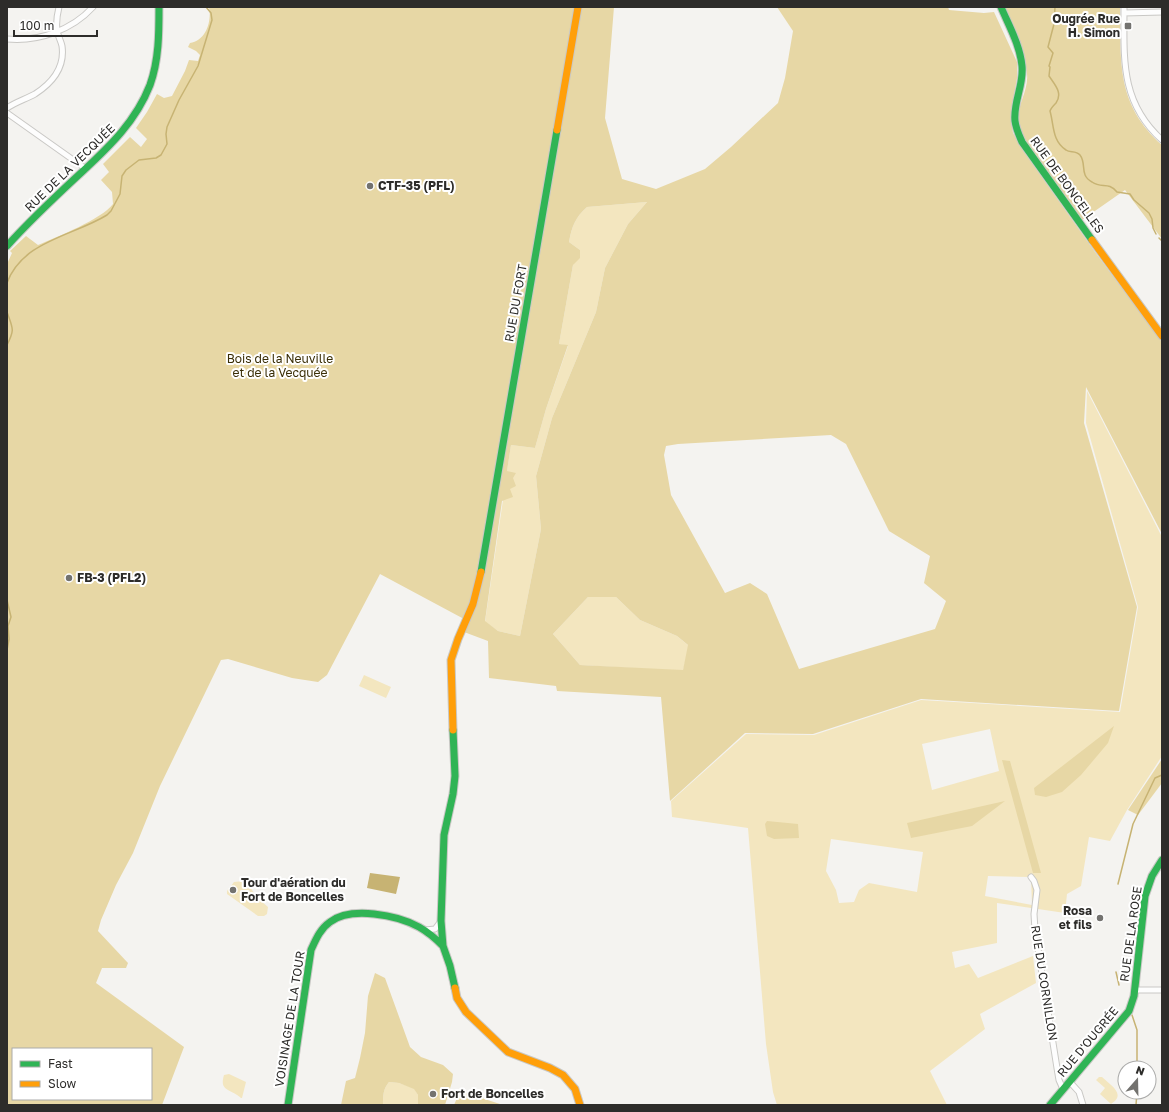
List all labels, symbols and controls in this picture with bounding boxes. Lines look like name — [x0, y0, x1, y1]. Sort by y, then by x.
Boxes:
place label: Ougrée Rue H. Simon — [1052, 11, 1120, 40]
scale bar — [14, 12, 97, 38]
text: 100 m — [20, 18, 54, 33]
marker: Ougrée Rue H. Simon — [1123, 21, 1133, 31]
street label: RUE DE LA VECQUÉE — [21, 121, 118, 215]
street label: RUE DE BONCELLES — [1027, 133, 1108, 236]
place label: CTF-35 (PFL) — [378, 178, 455, 193]
marker: CTF-35 (PFL) — [365, 181, 375, 191]
street label: RUE DU FORT — [501, 262, 530, 343]
park label: Bois de la Neuville et de la Vecquée — [227, 351, 333, 380]
place label: FB-3 (PFL2) — [77, 570, 146, 585]
marker: FB-3 (PFL2) — [64, 573, 74, 583]
place label: Tour d'aération du Fort de Boncelles — [241, 875, 346, 904]
marker: Tour d'aération du Fort de Boncelles — [228, 885, 238, 895]
street label: RUE DE LA ROSE — [1116, 885, 1145, 983]
place label: Rosa et fils — [1059, 903, 1092, 932]
marker: Rosa et fils — [1095, 913, 1105, 923]
street label: RUE DU CORNILLON — [1028, 924, 1061, 1042]
street label: VOISINAGE DE LA TOUR — [271, 950, 308, 1088]
street label: RUE D'OUGRÉE — [1054, 1004, 1121, 1080]
legend — [12, 1048, 152, 1100]
text: Fast — [48, 1056, 73, 1071]
north arrow — [1117, 1060, 1157, 1100]
text: N — [1134, 1063, 1147, 1078]
text: Slow — [48, 1076, 76, 1091]
place label: Fort de Boncelles — [441, 1086, 544, 1101]
marker: Fort de Boncelles — [428, 1089, 438, 1099]

